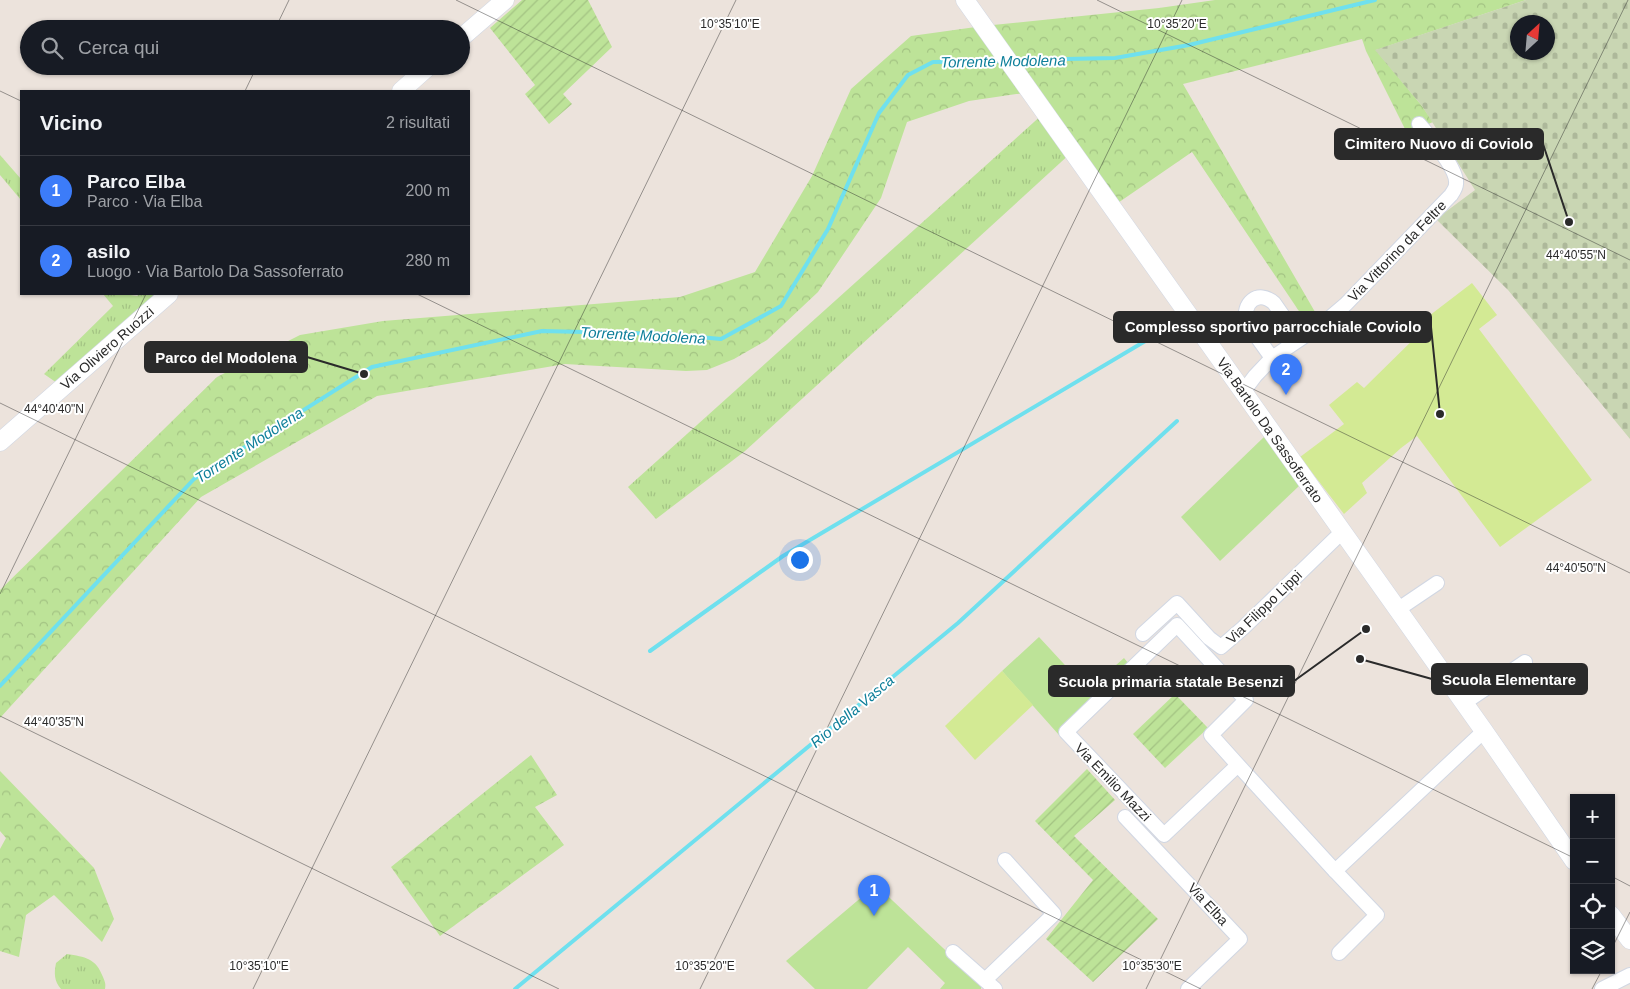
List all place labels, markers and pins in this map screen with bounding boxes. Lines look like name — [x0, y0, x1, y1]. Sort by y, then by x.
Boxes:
callout: Cimitero Nuovo di Coviolo — [1335, 129, 1543, 159]
callout: Complesso sportivo parrocchiale Coviolo — [1114, 312, 1431, 342]
callout: Parco del Modolena — [145, 342, 307, 372]
pin: 2 — [1270, 354, 1302, 395]
callout: Scuola Elementare — [1432, 664, 1587, 694]
callout: Scuola primaria statale Besenzi — [1049, 666, 1294, 696]
pin: 1 — [858, 875, 890, 916]

